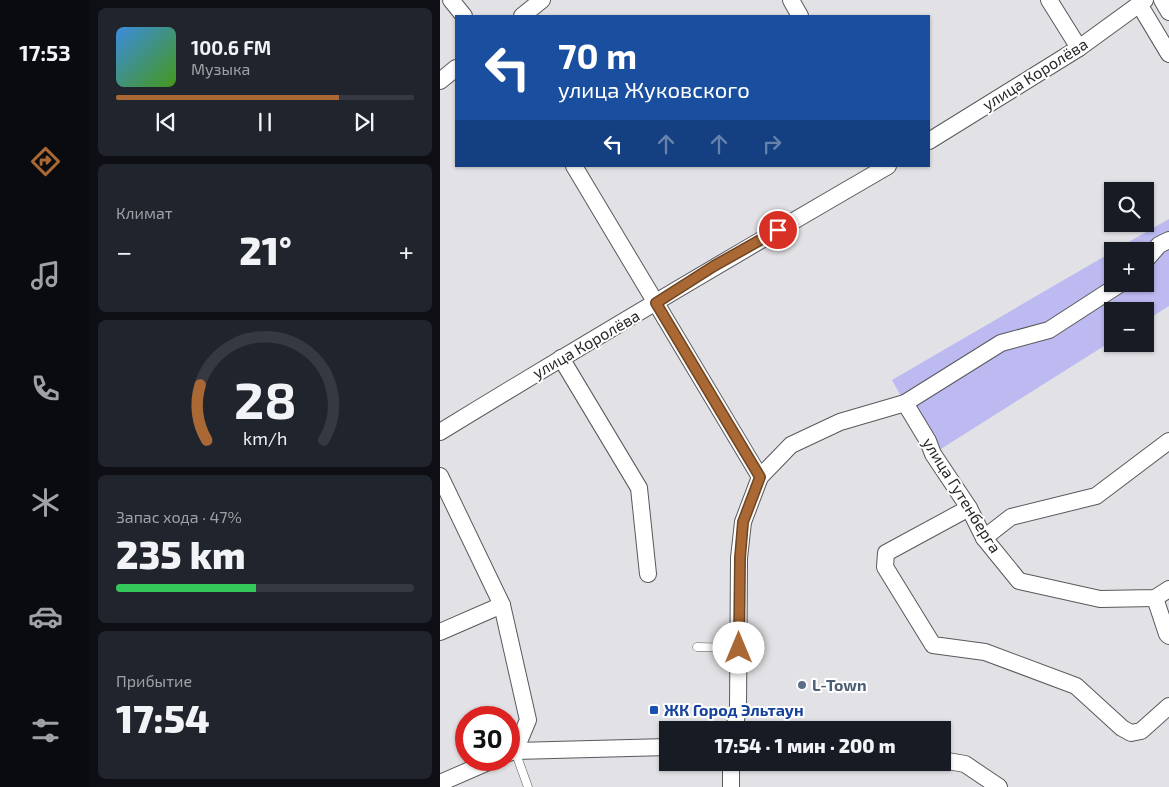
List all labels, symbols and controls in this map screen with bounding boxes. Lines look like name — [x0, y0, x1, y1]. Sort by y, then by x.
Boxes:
text: 70 m — [558, 34, 637, 76]
street label: улица Королёва — [979, 34, 1091, 114]
icon: left — [475, 35, 540, 100]
text: 100.6 FM — [191, 36, 271, 59]
text: 17:53 — [19, 39, 71, 65]
text: Музыка — [191, 59, 250, 78]
text: улица Жуковского — [558, 76, 750, 102]
icon: previous — [152, 108, 180, 136]
icon: pause — [251, 108, 279, 136]
icon: next — [350, 108, 378, 136]
icon: left — [599, 130, 627, 158]
icon: ahead — [652, 130, 680, 158]
icon: ahead — [705, 130, 733, 158]
icon: right — [758, 130, 786, 158]
icon: directions — [28, 144, 63, 179]
map controls — [1104, 182, 1154, 352]
button: search — [1104, 182, 1154, 232]
text: Климат — [116, 203, 173, 222]
pin — [757, 209, 799, 251]
icon: arrive — [764, 216, 792, 244]
text: 21° — [239, 227, 292, 273]
text: − — [116, 234, 132, 268]
text: + — [399, 234, 414, 268]
button: + — [1104, 242, 1154, 292]
icon: music — [28, 258, 63, 293]
button: − — [1104, 302, 1154, 352]
street label: улица Королёва — [529, 305, 643, 383]
text: 28 — [234, 367, 296, 429]
icon: phone — [28, 371, 63, 406]
text: km/h — [243, 427, 287, 449]
street label: улица Гутенберга — [918, 433, 1006, 557]
icon: climate — [28, 485, 63, 520]
text: Запас хода · 47% — [116, 507, 242, 526]
text: 235 km — [116, 531, 245, 577]
icon: car — [28, 599, 63, 634]
position arrow — [712, 621, 764, 673]
text: Прибытие — [116, 671, 192, 690]
place label: L-Town — [812, 675, 867, 694]
marker: L-Town — [796, 679, 808, 691]
text: 17:54 — [116, 695, 210, 741]
place label: ЖК Город Эльтаун — [664, 700, 804, 719]
marker: ЖК Город Эльтаун — [648, 704, 660, 716]
speed limit sign: 30 — [455, 706, 520, 771]
icon: filters — [28, 713, 63, 748]
text: 17:54 · 1 мин · 200 m — [715, 734, 895, 757]

